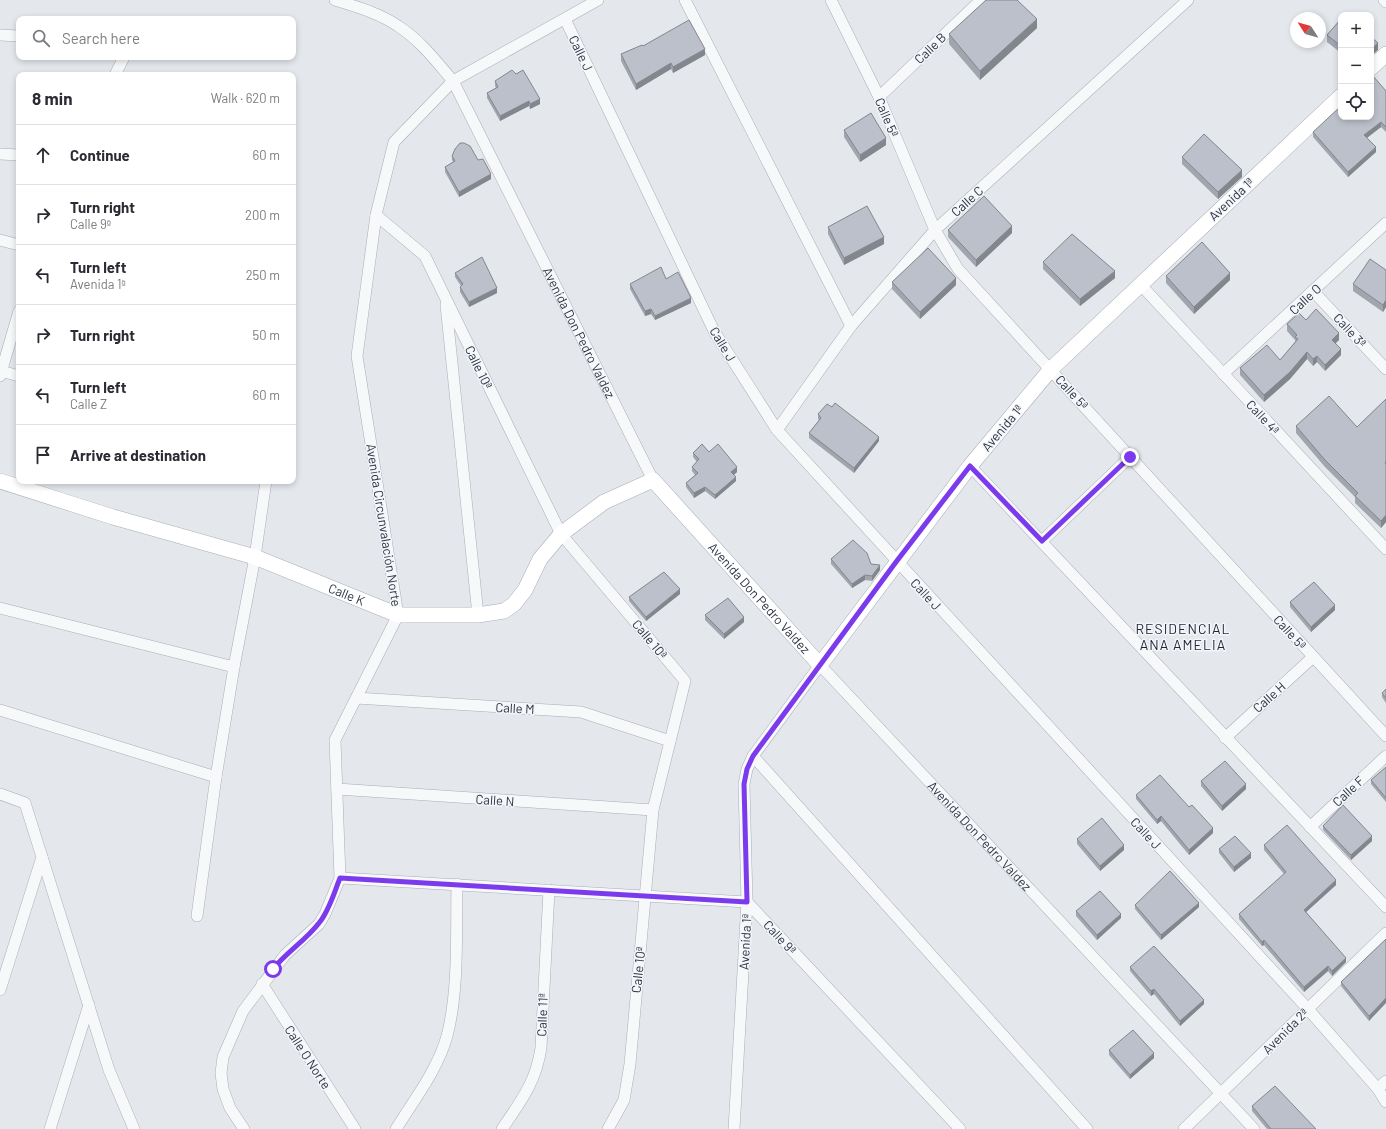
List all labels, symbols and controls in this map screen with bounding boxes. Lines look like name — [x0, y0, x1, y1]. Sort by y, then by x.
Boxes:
north arrow — [1290, 12, 1326, 48]
map controls — [1338, 12, 1374, 120]
button: + — [1338, 12, 1374, 48]
search box — [16, 16, 296, 60]
icon: search — [30, 27, 52, 49]
text: Search here — [62, 29, 140, 47]
street label: Calle B — [911, 29, 949, 67]
street label: Calle J — [566, 33, 596, 73]
button: − — [1338, 48, 1374, 84]
button: locate — [1338, 84, 1374, 120]
text: 8 min — [32, 88, 72, 108]
text: Walk · 620 m — [211, 90, 280, 106]
street label: Calle 5ª — [872, 95, 902, 139]
icon: ahead — [32, 144, 54, 166]
text: Continue — [70, 146, 130, 164]
text: 60 m — [253, 147, 280, 163]
street label: Avenida 1ª — [1205, 174, 1257, 224]
street label: Calle C — [948, 182, 986, 220]
text: Turn right — [70, 198, 135, 216]
icon: right — [32, 204, 54, 226]
text: 200 m — [245, 207, 280, 223]
text: Calle 9ª — [70, 216, 111, 232]
text: Turn left — [70, 258, 126, 276]
icon: left — [32, 264, 54, 286]
street label: Avenida Don Pedro Valdez — [540, 265, 619, 401]
text: 250 m — [246, 267, 280, 283]
text: Avenida 1ª — [70, 276, 126, 292]
street label: Calle O — [1286, 280, 1324, 318]
street label: Calle 3ª — [1330, 310, 1370, 350]
icon: right — [32, 324, 54, 346]
street label: Calle J — [706, 324, 740, 364]
text: Turn right — [70, 326, 135, 344]
text: 50 m — [253, 327, 280, 343]
street label: Calle 10ª — [462, 343, 496, 391]
street label: Calle 5ª — [1052, 371, 1092, 413]
text: Turn left — [70, 378, 126, 396]
icon: left — [32, 384, 54, 406]
text: 60 m — [253, 387, 280, 403]
text: Calle Z — [70, 396, 107, 412]
street label: Calle 4ª — [1243, 396, 1283, 438]
street label: Avenida 1ª — [978, 401, 1026, 455]
street label: Avenida Circunvalación Norte — [363, 442, 405, 608]
icon: arrive — [32, 444, 54, 466]
text: Arrive at destination — [70, 446, 206, 464]
route end — [1121, 448, 1139, 466]
street label: Avenida Don Pedro Valdez — [705, 539, 814, 657]
street label: Calle J — [907, 575, 945, 613]
street label: Calle K — [326, 580, 367, 609]
street label: Calle 5ª — [1270, 611, 1310, 653]
street label: Calle 10ª — [629, 616, 671, 662]
district label: RESIDENCIAL ANA AMELIA — [1136, 620, 1231, 653]
street label: Calle H — [1249, 678, 1289, 716]
street label: Calle M — [495, 699, 535, 717]
street label: Calle F — [1329, 772, 1368, 810]
street label: Avenida Don Pedro Valdez — [925, 778, 1035, 894]
street label: Calle N — [475, 791, 515, 809]
street label: Calle J — [1127, 814, 1165, 852]
street label: Avenida 1ª — [736, 914, 754, 970]
street label: Calle 9ª — [760, 917, 800, 957]
street label: Calle 10ª — [628, 946, 648, 994]
route start — [264, 960, 282, 978]
street label: Calle 11ª — [533, 993, 551, 1037]
street label: Avenida 2ª — [1259, 1005, 1311, 1057]
street label: Calle O Norte — [281, 1022, 335, 1092]

